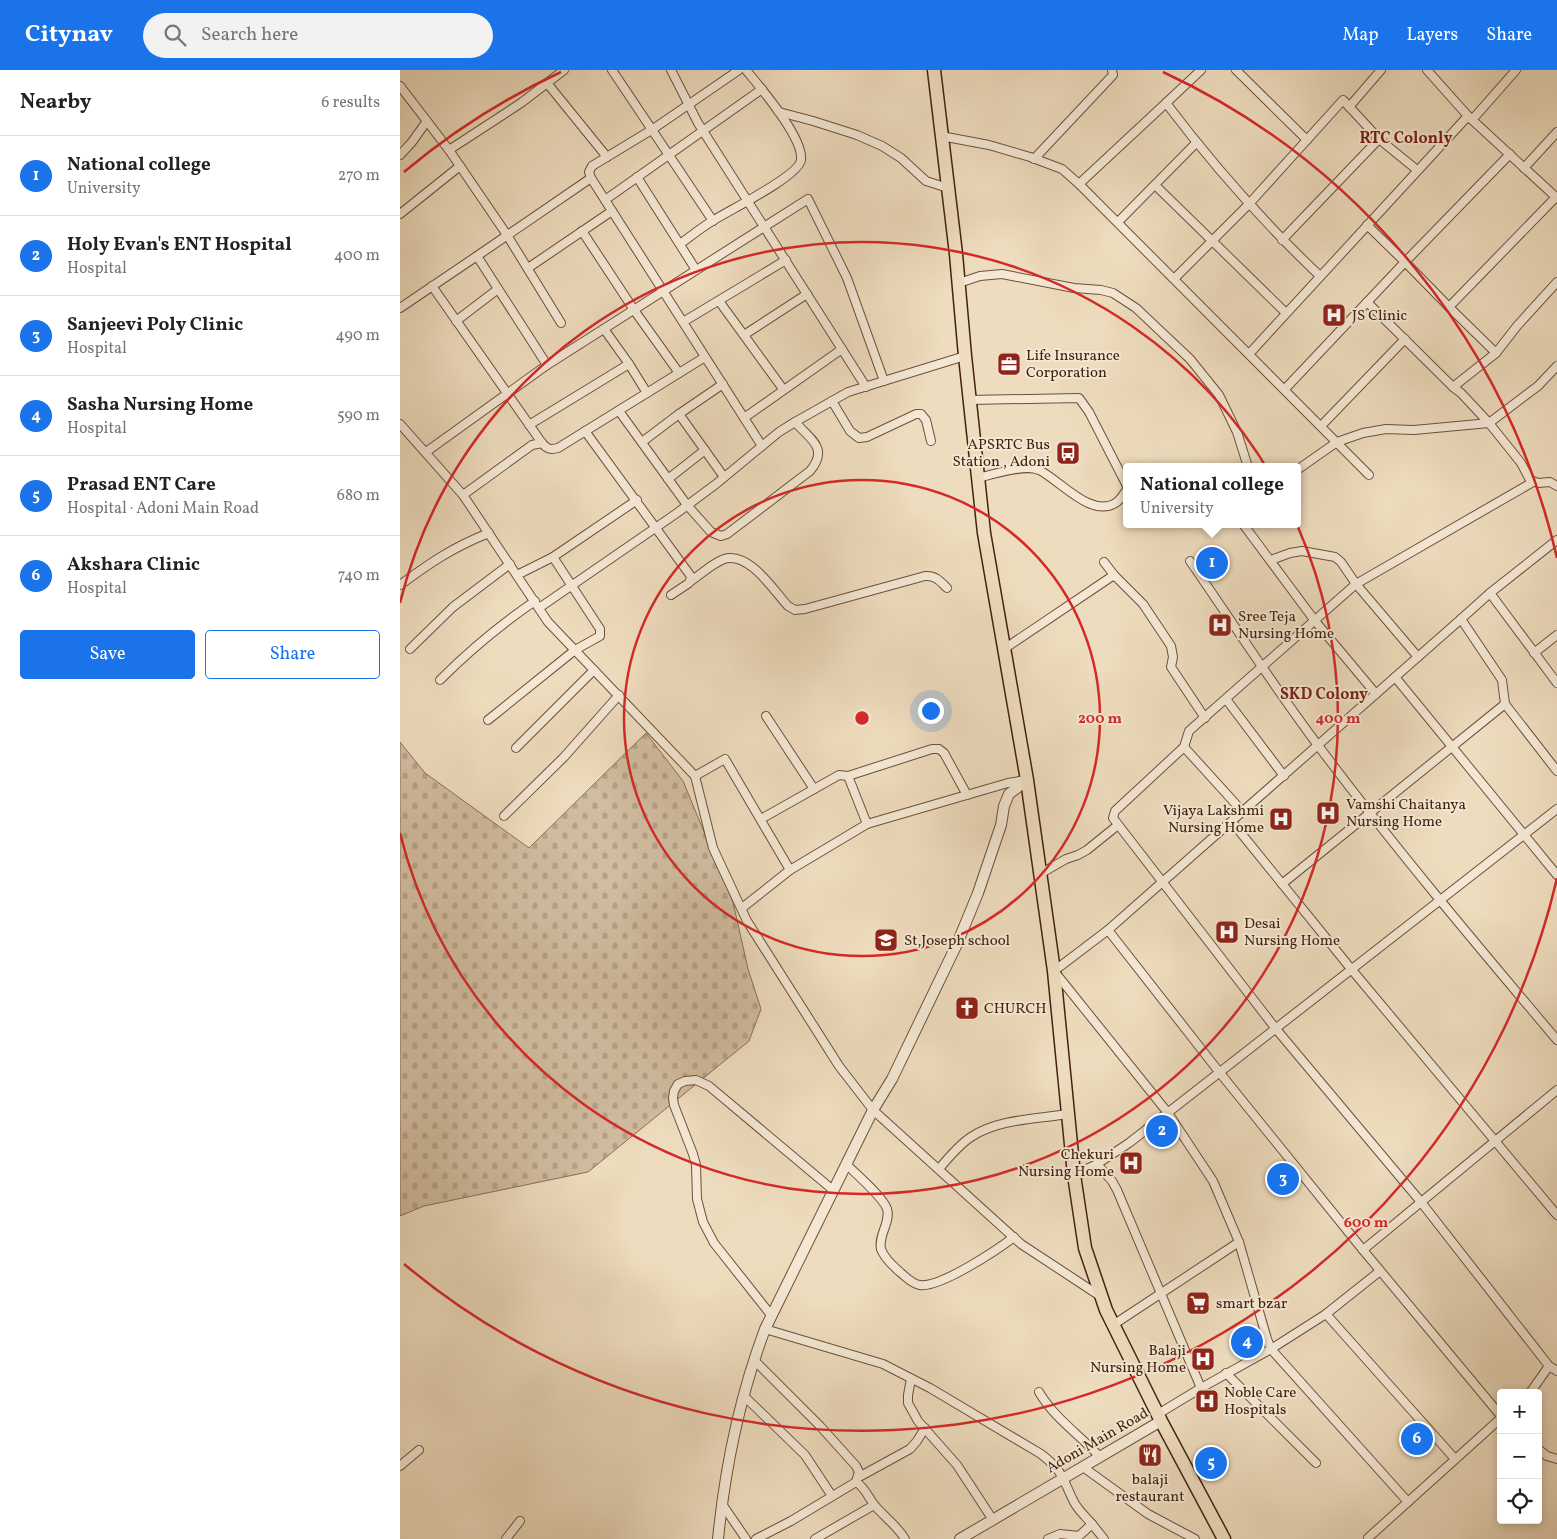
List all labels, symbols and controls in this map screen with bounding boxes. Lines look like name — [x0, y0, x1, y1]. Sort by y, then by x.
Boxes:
search box — [143, 13, 493, 58]
text: Citynav — [25, 18, 113, 52]
icon: search — [161, 21, 189, 49]
text: Search here — [201, 22, 298, 48]
text: Map — [1342, 23, 1378, 48]
text: Layers — [1406, 23, 1458, 48]
text: Share — [1486, 23, 1532, 48]
text: Nearby — [20, 88, 91, 117]
text: 6 results — [321, 92, 380, 114]
district label: RTC Colonly — [1359, 128, 1453, 150]
text: National college — [67, 152, 211, 178]
text: 1 — [33, 165, 39, 187]
text: 270 m — [338, 165, 380, 187]
text: University — [67, 178, 141, 200]
text: Holy Evan's ENT Hospital — [67, 232, 292, 258]
text: 2 — [32, 245, 40, 267]
text: 400 m — [334, 245, 380, 267]
text: Hospital — [67, 258, 127, 280]
hospital icon: JS Clinic — [1321, 302, 1347, 328]
place label: JS Clinic — [1352, 306, 1407, 327]
text: Sanjeevi Poly Clinic — [67, 312, 243, 338]
text: 3 — [32, 325, 40, 347]
text: 490 m — [335, 325, 380, 347]
text: Hospital — [67, 338, 127, 360]
place label: Life Insurance Corporation — [1026, 346, 1120, 384]
office icon: Life Insurance Corporation — [996, 351, 1022, 377]
text: Sasha Nursing Home — [67, 392, 253, 418]
text: 4 — [31, 405, 41, 427]
text: 590 m — [337, 405, 380, 427]
text: Hospital — [67, 418, 127, 440]
place label: APSRTC Bus Station , Adoni — [952, 435, 1050, 473]
bus stop icon: APSRTC Bus Station , Adoni — [1055, 440, 1081, 466]
popup — [1123, 463, 1301, 528]
text: Prasad ENT Care — [67, 472, 216, 498]
text: National college — [1140, 472, 1284, 498]
text: 5 — [32, 485, 40, 507]
text: 680 m — [337, 485, 380, 507]
text: Hospital · Adoni Main Road — [67, 498, 259, 520]
text: University — [1140, 498, 1214, 520]
pin: 1 — [1196, 544, 1228, 582]
text: Akshara Clinic — [67, 552, 200, 578]
text: 6 — [32, 565, 40, 587]
text: 740 m — [338, 565, 380, 587]
text: Hospital — [67, 578, 127, 600]
place label: Sree Teja Nursing Home — [1238, 607, 1334, 645]
hospital icon: Sree Teja Nursing Home — [1207, 612, 1233, 638]
button: Save — [20, 630, 195, 679]
button: Share — [205, 630, 380, 679]
district label: SKD Colony — [1280, 684, 1368, 706]
your location — [918, 698, 944, 724]
centre of rings — [853, 709, 871, 727]
text: 200 m — [1078, 709, 1122, 730]
text: 400 m — [1316, 709, 1361, 730]
place label: Vamshi Chaitanya Nursing Home — [1346, 795, 1466, 833]
hospital icon: Vamshi Chaitanya Nursing Home — [1315, 800, 1341, 826]
place label: Vijaya Lakshmi Nursing Home — [1163, 801, 1264, 839]
hospital icon: Vijaya Lakshmi Nursing Home — [1268, 806, 1294, 832]
place label: Desai Nursing Home — [1244, 914, 1340, 952]
hospital icon: Desai Nursing Home — [1214, 919, 1240, 945]
school or university icon: St,Joseph school — [873, 927, 899, 953]
place label: St,Joseph school — [904, 931, 1010, 952]
church icon: CHURCH — [954, 995, 980, 1021]
place label: CHURCH — [984, 999, 1047, 1020]
pin: 2 — [1146, 1112, 1178, 1150]
place label: Chekuri Nursing Home — [1018, 1145, 1114, 1183]
hospital icon: Chekuri Nursing Home — [1118, 1150, 1144, 1176]
pin: 3 — [1267, 1160, 1299, 1198]
text: 600 m — [1344, 1213, 1389, 1234]
supermarket icon: smart bzar — [1185, 1290, 1211, 1316]
place label: smart bzar — [1216, 1294, 1287, 1315]
pin: 4 — [1231, 1323, 1263, 1361]
place label: Balaji Nursing Home — [1090, 1341, 1186, 1379]
hospital icon: Balaji Nursing Home — [1190, 1346, 1216, 1372]
place label: Noble Care Hospitals — [1224, 1383, 1296, 1421]
hospital icon: Noble Care Hospitals — [1194, 1388, 1220, 1414]
map controls — [1497, 1389, 1542, 1524]
button: + — [1497, 1389, 1542, 1434]
street label: Adoni Main Road — [1043, 1403, 1153, 1479]
pin: 6 — [1401, 1420, 1433, 1458]
button: − — [1497, 1434, 1542, 1479]
restaurant icon: balaji restaurant — [1137, 1442, 1163, 1468]
pin: 5 — [1195, 1444, 1227, 1482]
place label: balaji restaurant — [1116, 1470, 1185, 1508]
button: locate — [1497, 1479, 1542, 1524]

